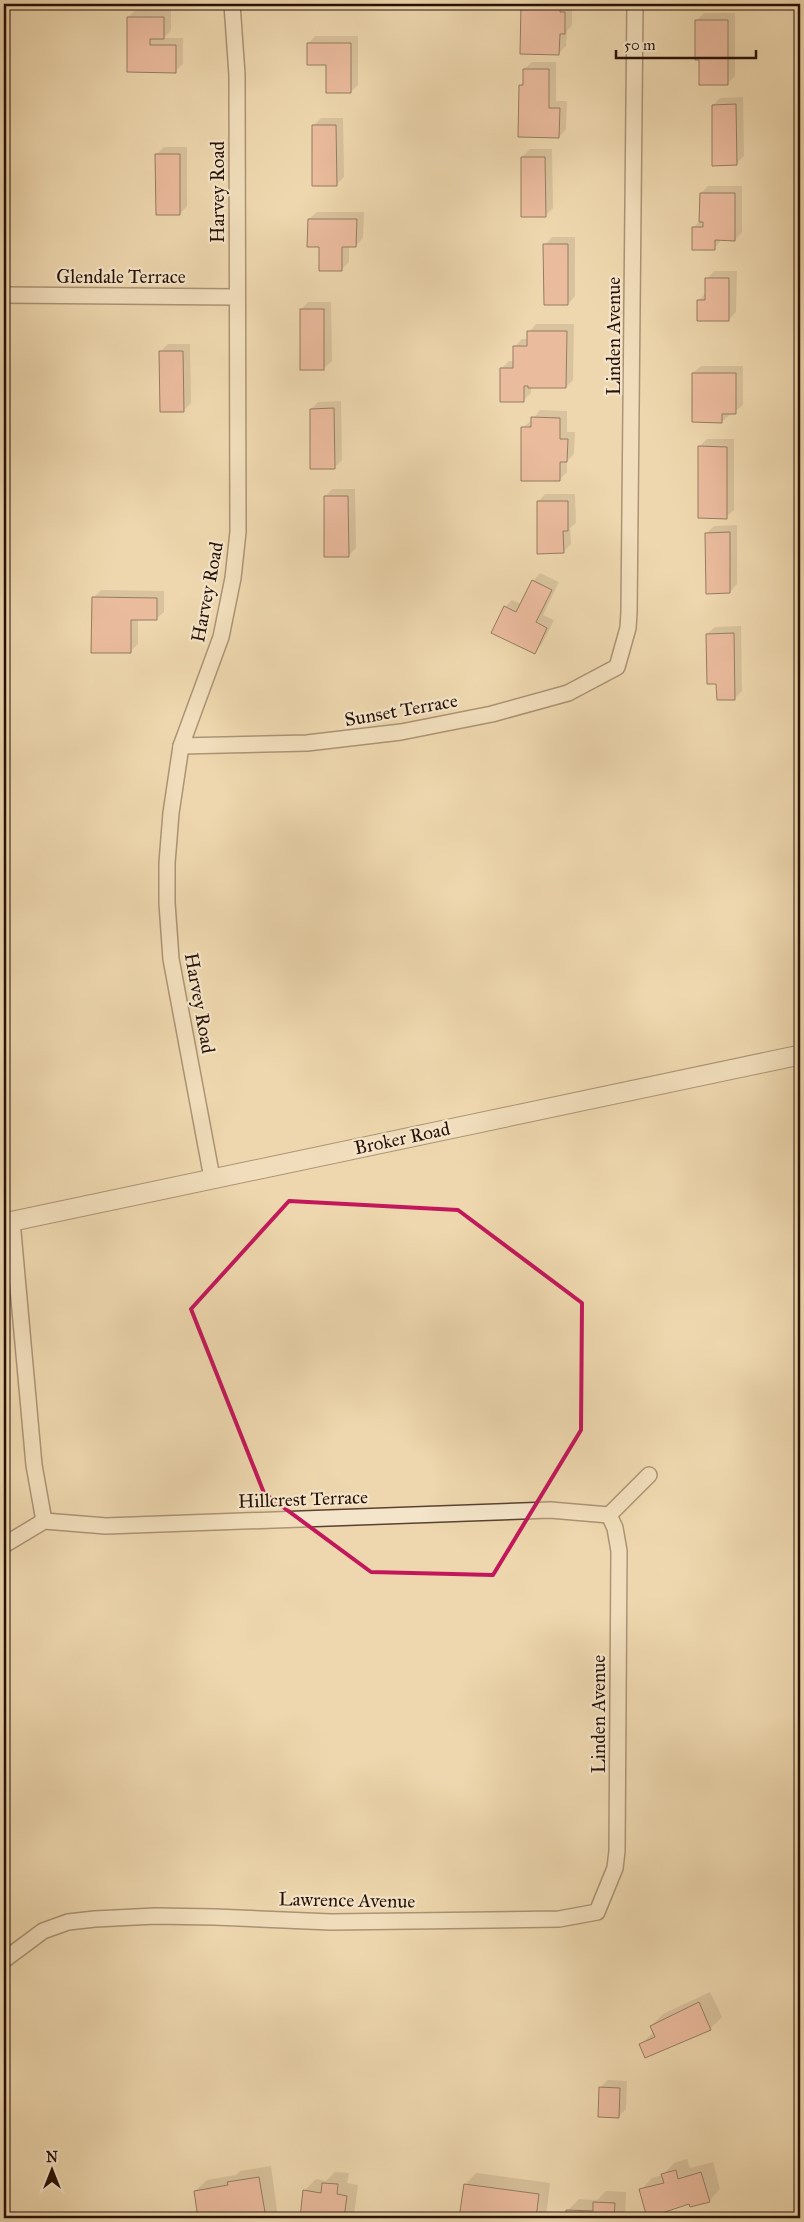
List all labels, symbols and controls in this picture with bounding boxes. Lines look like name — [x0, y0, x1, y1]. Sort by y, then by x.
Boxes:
scale bar — [616, 28, 756, 60]
text: 50 m — [624, 36, 656, 54]
street label: Harvey Road — [206, 141, 229, 243]
street label: Glendale Terrace — [56, 265, 186, 288]
street label: Linden Avenue — [602, 277, 625, 395]
street label: Harvey Road — [186, 539, 228, 644]
street label: Sunset Terrace — [343, 689, 459, 731]
street label: Harvey Road — [180, 951, 220, 1056]
street label: Broker Road — [352, 1117, 452, 1159]
street label: Hillcrest Terrace — [238, 1485, 369, 1513]
street label: Linden Avenue — [587, 1655, 610, 1773]
street label: Lawrence Avenue — [278, 1887, 416, 1913]
north arrow — [28, 2144, 78, 2194]
text: N — [46, 2149, 58, 2166]

